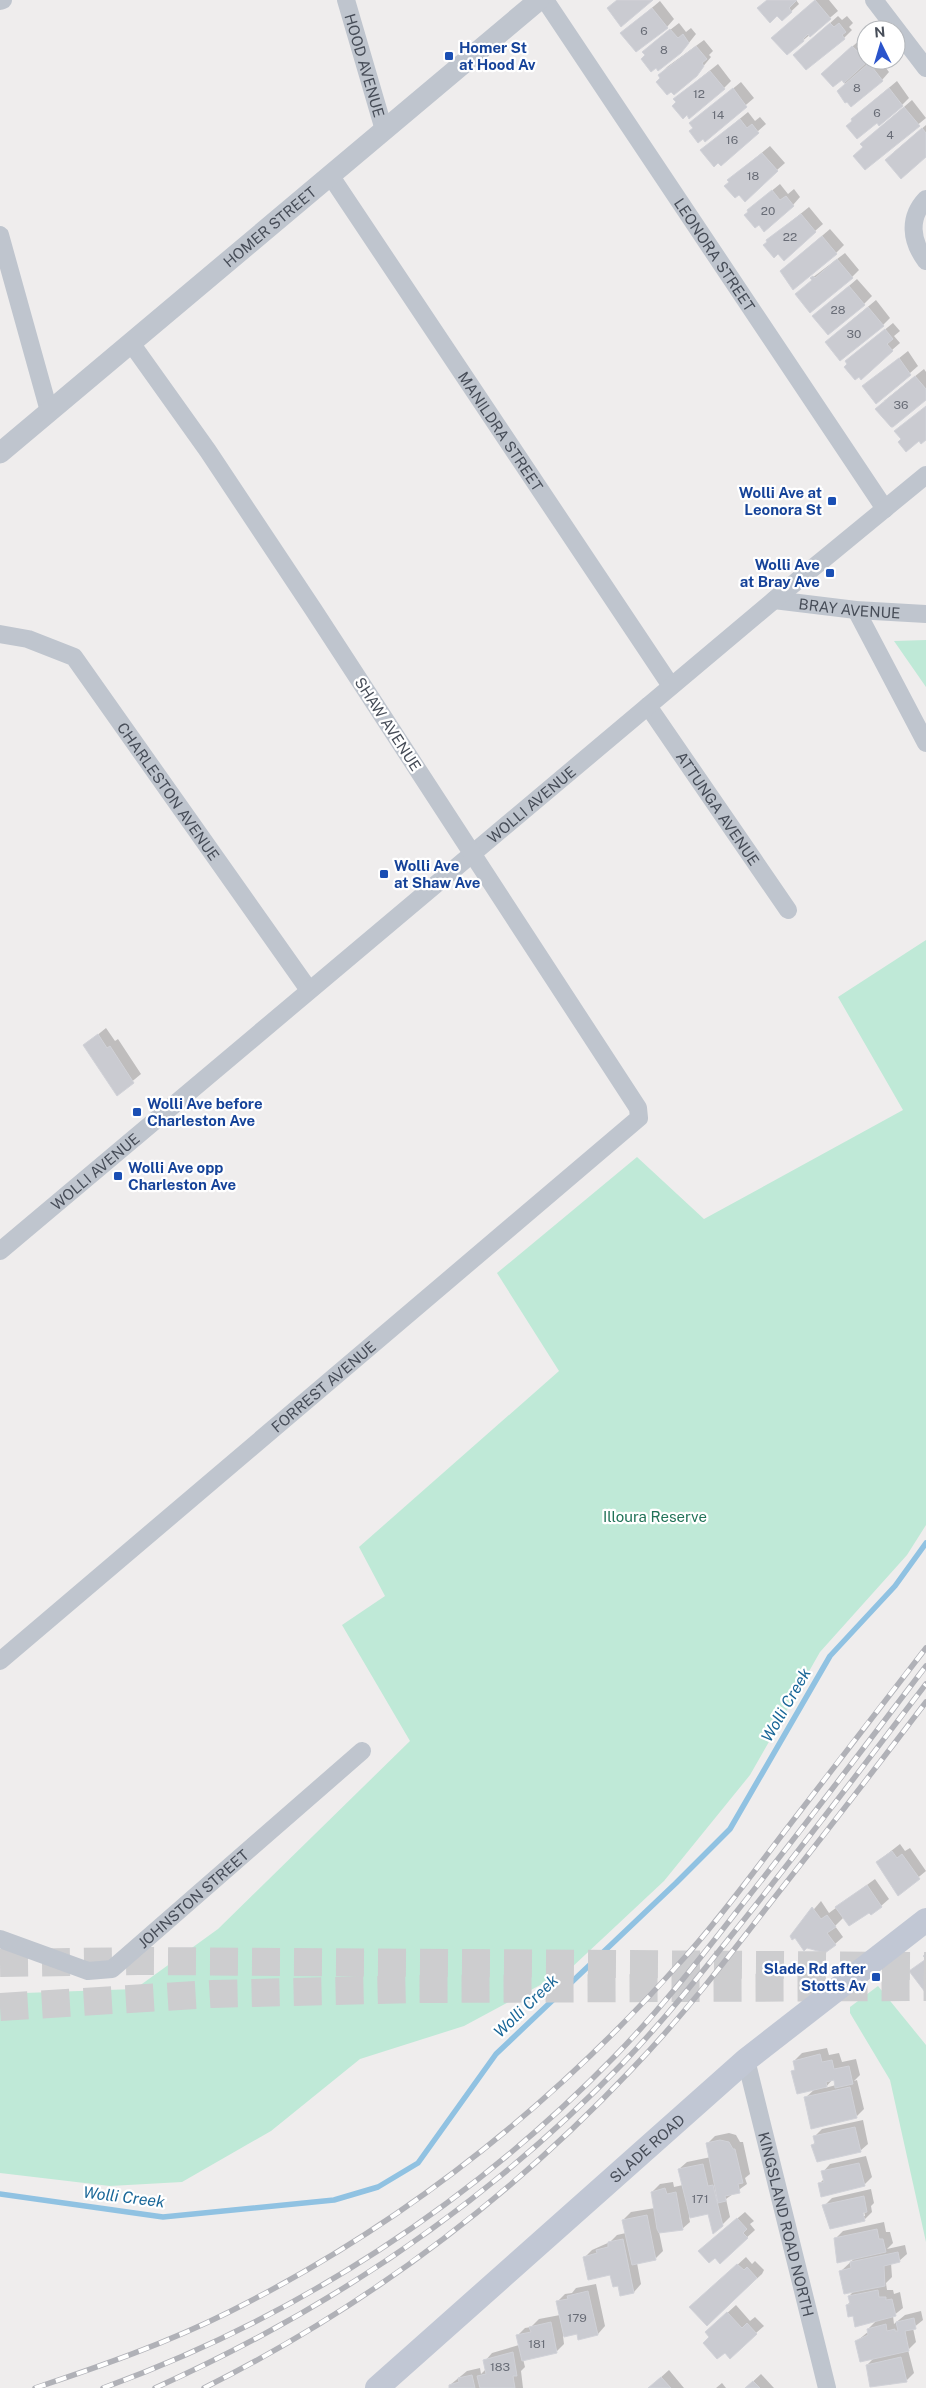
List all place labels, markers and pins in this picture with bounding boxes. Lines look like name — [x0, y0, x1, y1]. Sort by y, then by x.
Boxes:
place label: Homer St at Hood Av — [459, 39, 536, 73]
marker: Homer St at Hood Av — [443, 50, 455, 62]
place label: Wolli Ave at Leonora St — [739, 484, 822, 518]
marker: Wolli Ave at Leonora St — [826, 495, 838, 507]
place label: Wolli Ave at Bray Ave — [740, 556, 820, 590]
marker: Wolli Ave at Bray Ave — [824, 567, 836, 579]
place label: Wolli Ave at Shaw Ave — [394, 857, 480, 891]
marker: Wolli Ave at Shaw Ave — [378, 868, 390, 880]
place label: Wolli Ave before Charleston Ave — [147, 1095, 263, 1129]
marker: Wolli Ave before Charleston Ave — [131, 1106, 143, 1118]
place label: Wolli Ave opp Charleston Ave — [128, 1159, 236, 1193]
marker: Wolli Ave opp Charleston Ave — [112, 1170, 124, 1182]
place label: Slade Rd after Stotts Av — [764, 1960, 866, 1994]
marker: Slade Rd after Stotts Av — [870, 1971, 882, 1983]

